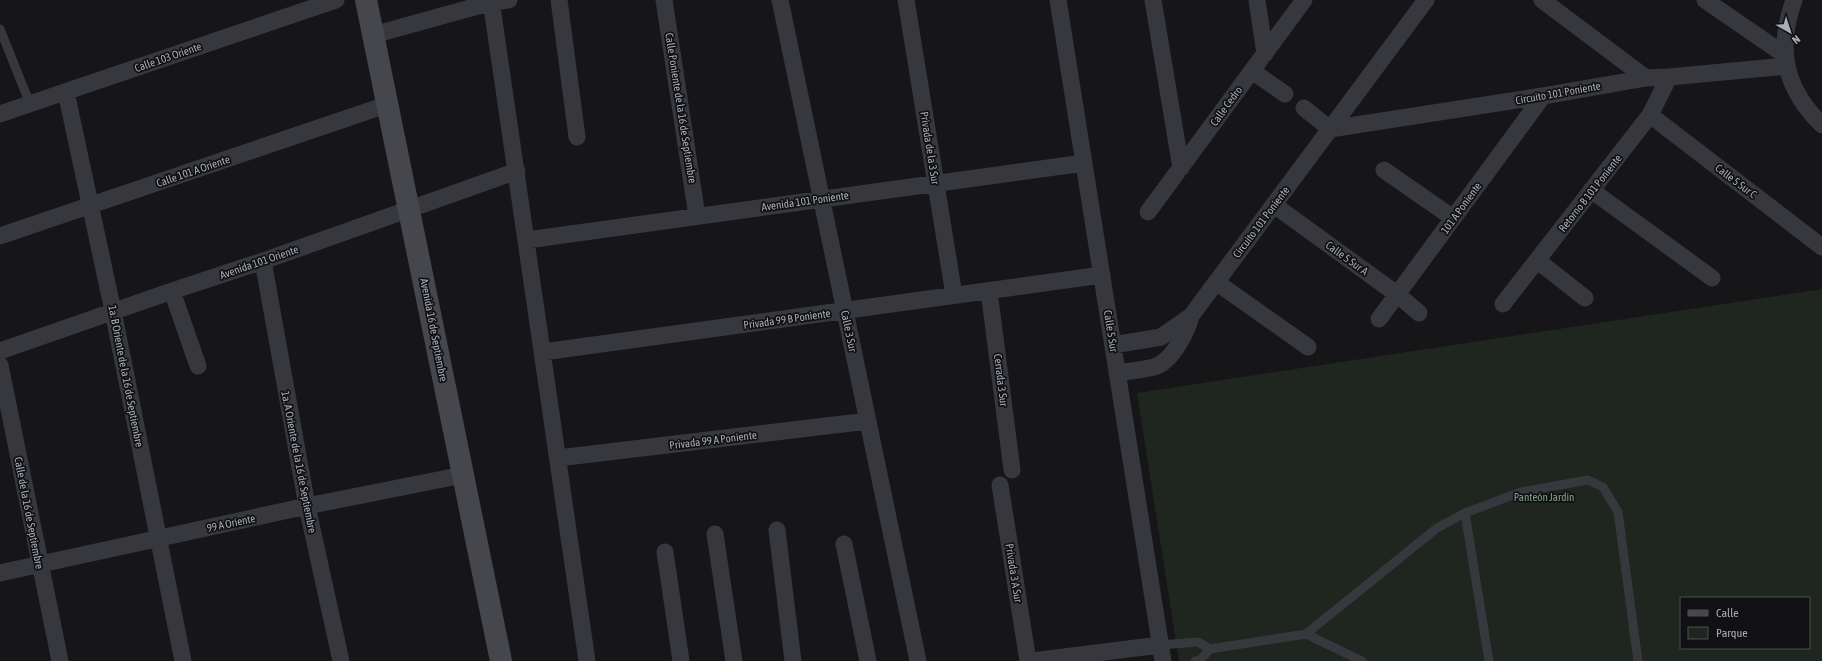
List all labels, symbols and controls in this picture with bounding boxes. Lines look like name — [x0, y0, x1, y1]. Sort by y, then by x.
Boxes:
north arrow — [1770, 12, 1810, 52]
street label: Calle Poniente de la 16 de Septiembre — [663, 32, 699, 184]
text: N — [1790, 33, 1803, 46]
street label: Calle 103 Oriente — [133, 40, 203, 74]
street label: Circuito 101 Poniente — [1515, 80, 1601, 106]
street label: Calle Cedro — [1208, 84, 1244, 128]
street label: Privada de la 3 Sur — [918, 111, 942, 186]
street label: Retorno B 101 Poniente — [1556, 152, 1624, 234]
street label: Calle 101 A Oriente — [155, 153, 231, 189]
street label: Calle 5 Sur C — [1713, 162, 1759, 200]
street label: 101 A Poniente — [1438, 180, 1484, 236]
street label: Circuito 101 Poniente — [1230, 184, 1292, 260]
street label: Avenida 101 Poniente — [760, 189, 850, 213]
street label: Calle 5 Sur A — [1324, 239, 1371, 278]
street label: Avenida 101 Oriente — [218, 243, 300, 281]
street label: Avenida 16 de Septiembre — [418, 277, 450, 383]
street label: 1a. B Oriente de la 16 de Septiembre — [106, 304, 146, 448]
street label: Privada 99 B Poniente — [743, 307, 831, 331]
street label: Calle 3 Sur — [839, 309, 859, 354]
street label: Calle 5 Sur — [1102, 309, 1120, 353]
street label: Cerrada 3 Sur — [992, 353, 1010, 408]
street label: 1a. A Oriente de la 16 de Septiembre — [279, 390, 319, 534]
street label: Privada 99 A Poniente — [669, 429, 757, 451]
street label: Calle de la 16 de Septiembre — [12, 456, 46, 570]
park label: Panteón Jardín — [1514, 491, 1574, 503]
street label: 99 A Oriente — [206, 512, 256, 534]
street label: Privada 3 A Sur — [1003, 543, 1025, 604]
legend — [1680, 597, 1810, 649]
text: Calle — [1716, 606, 1739, 620]
text: Parque — [1716, 626, 1748, 640]

